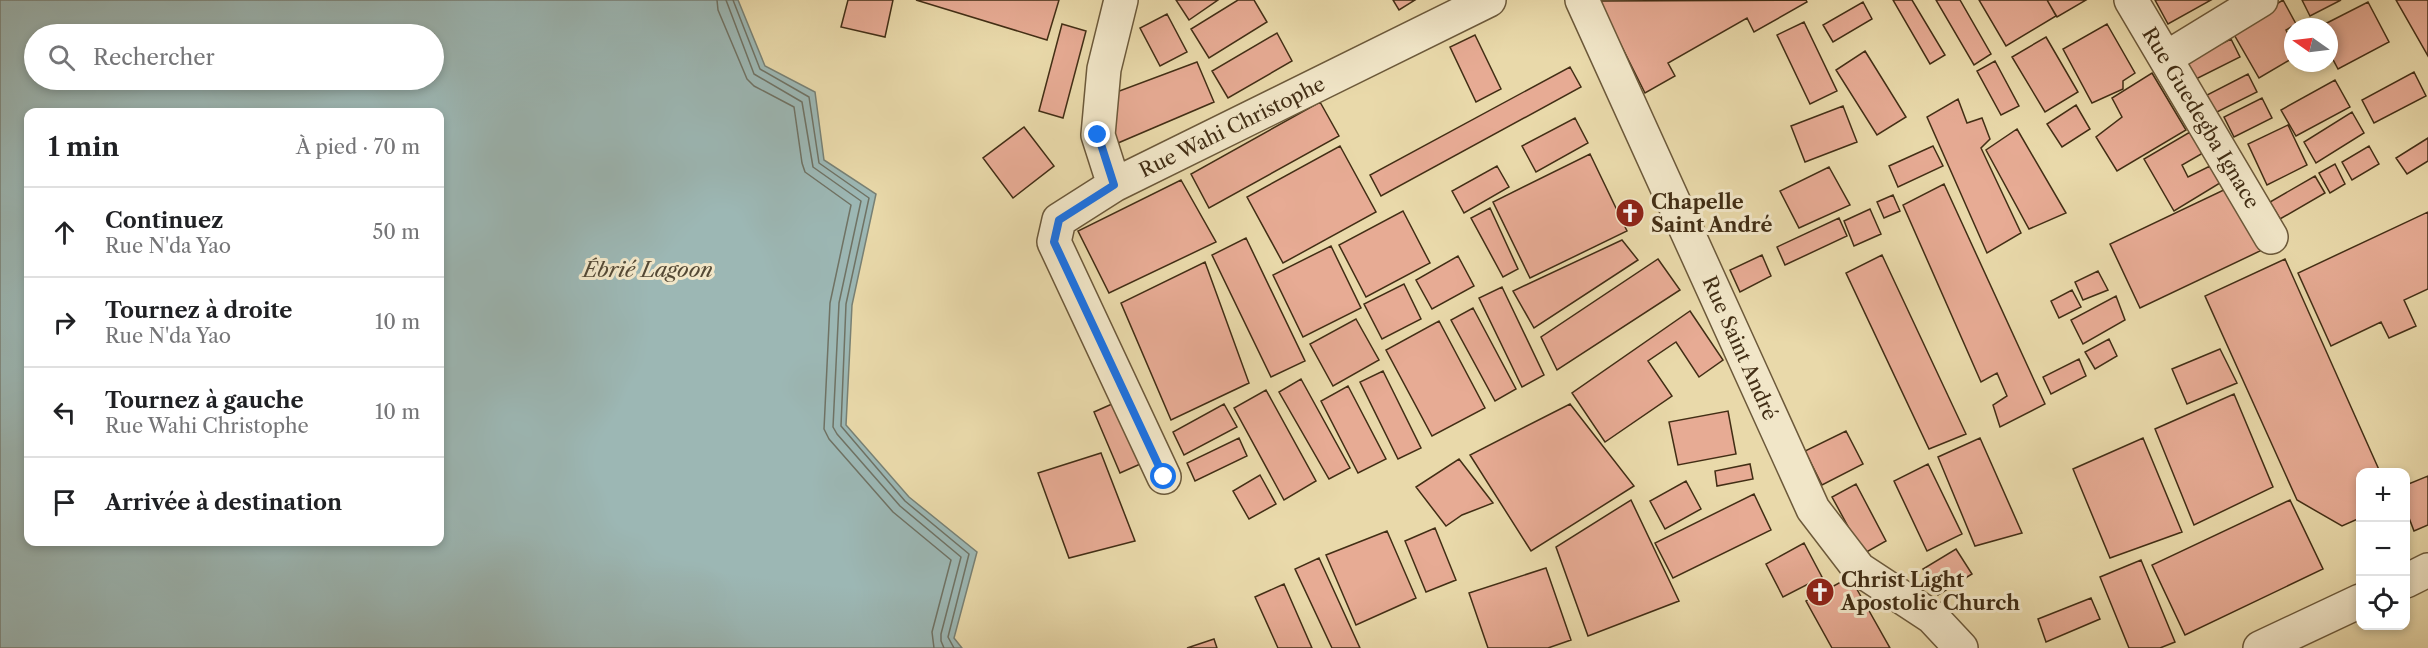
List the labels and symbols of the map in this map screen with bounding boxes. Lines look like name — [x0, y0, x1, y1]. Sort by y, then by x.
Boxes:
north arrow — [2284, 18, 2338, 72]
street label: Rue Guedegba Ignace — [2137, 23, 2265, 213]
street label: Rue Wahi Christophe — [1135, 72, 1329, 182]
route end — [1084, 121, 1110, 147]
place label: Chapelle Saint André — [1651, 190, 1772, 237]
church icon: Chapelle Saint André — [1614, 197, 1646, 229]
water label: Ébrié Lagoon — [581, 257, 713, 282]
street label: Rue Saint André — [1698, 272, 1782, 424]
route start — [1150, 463, 1176, 489]
place label: Christ Light Apostolic Church — [1840, 568, 2020, 615]
church icon: Christ Light Apostolic Church — [1804, 576, 1836, 608]

